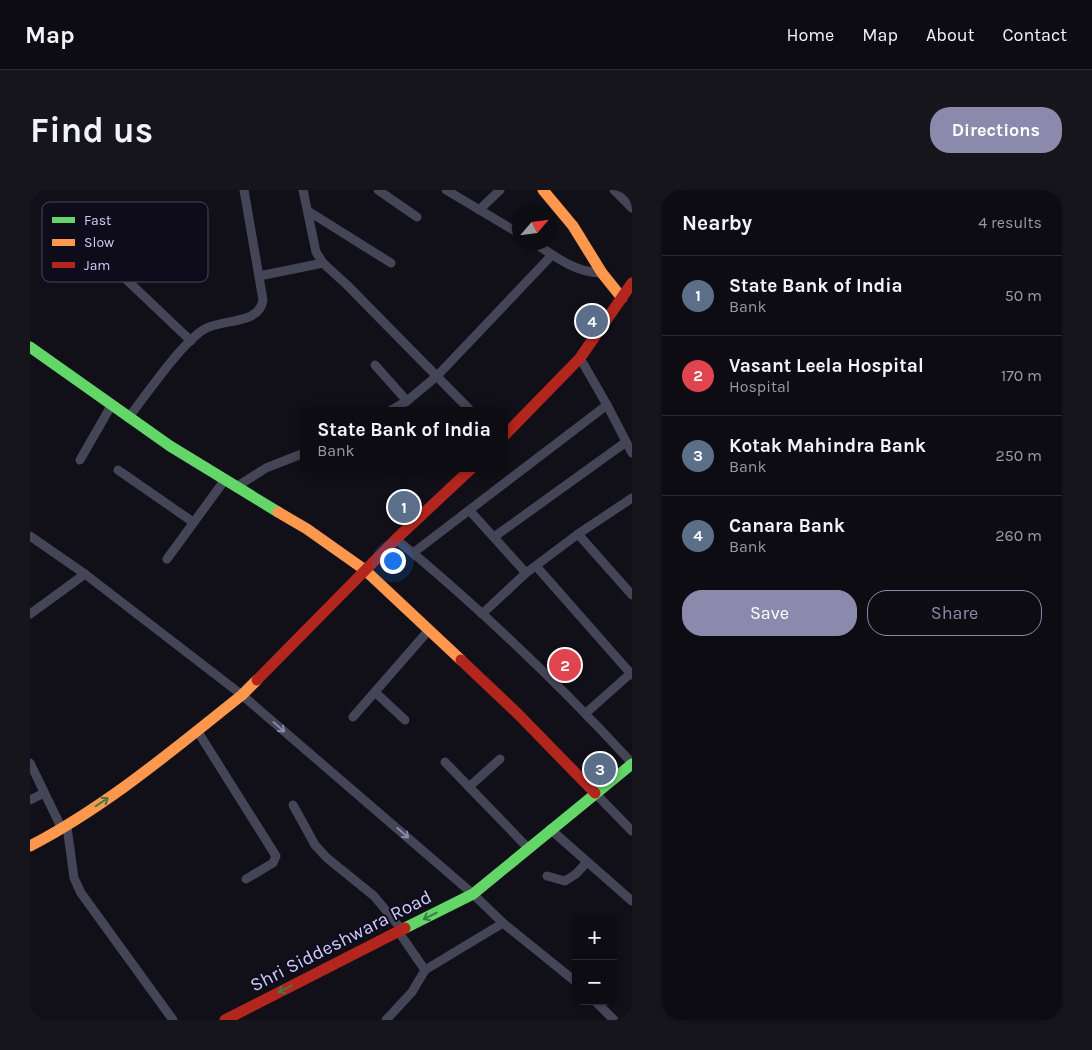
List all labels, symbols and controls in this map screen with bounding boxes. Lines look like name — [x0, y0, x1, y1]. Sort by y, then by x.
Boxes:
text: Map — [25, 21, 75, 49]
text: Home — [786, 24, 834, 46]
text: Map — [862, 24, 898, 46]
text: About — [926, 24, 975, 46]
text: Contact — [1003, 24, 1067, 46]
button: Directions — [930, 107, 1062, 153]
text: Find us — [30, 110, 153, 151]
legend — [42, 202, 208, 282]
north arrow — [512, 205, 557, 250]
text: Nearby — [682, 211, 752, 235]
text: Fast — [84, 212, 111, 229]
text: 4 results — [978, 213, 1042, 232]
text: Slow — [84, 234, 114, 251]
text: Jam — [84, 257, 110, 274]
text: State Bank of India — [729, 275, 903, 297]
text: 1 — [695, 286, 701, 305]
text: 50 m — [1005, 286, 1042, 305]
text: Bank — [729, 297, 766, 316]
pin: 4 — [576, 302, 608, 340]
text: Vasant Leela Hospital — [729, 355, 924, 377]
text: 2 — [693, 366, 703, 385]
text: 170 m — [1001, 366, 1042, 385]
text: Hospital — [729, 377, 790, 396]
popup — [300, 407, 508, 472]
text: State Bank of India — [317, 419, 491, 441]
text: Kotak Mahindra Bank — [729, 435, 926, 457]
text: Bank — [317, 441, 355, 460]
text: 3 — [693, 446, 703, 465]
text: 250 m — [995, 446, 1042, 465]
text: Bank — [729, 457, 766, 476]
pin: 1 — [388, 488, 420, 526]
text: Canara Bank — [729, 515, 845, 537]
text: 4 — [693, 526, 703, 545]
text: 260 m — [995, 526, 1042, 545]
text: Bank — [729, 537, 766, 556]
your location — [380, 548, 406, 574]
button: Save — [682, 590, 857, 636]
button: Share — [867, 590, 1042, 636]
pin: 2 — [549, 646, 581, 684]
one-way arrow — [273, 721, 286, 733]
pin: 3 — [584, 750, 616, 788]
one-way arrow — [95, 797, 109, 807]
one-way arrow — [396, 827, 409, 839]
street label: Shri Siddeshwara Road — [247, 886, 435, 996]
one-way arrow — [423, 912, 438, 921]
map controls — [572, 915, 617, 1005]
button: + — [572, 915, 617, 960]
button: − — [572, 960, 617, 1005]
one-way arrow — [278, 985, 293, 994]

